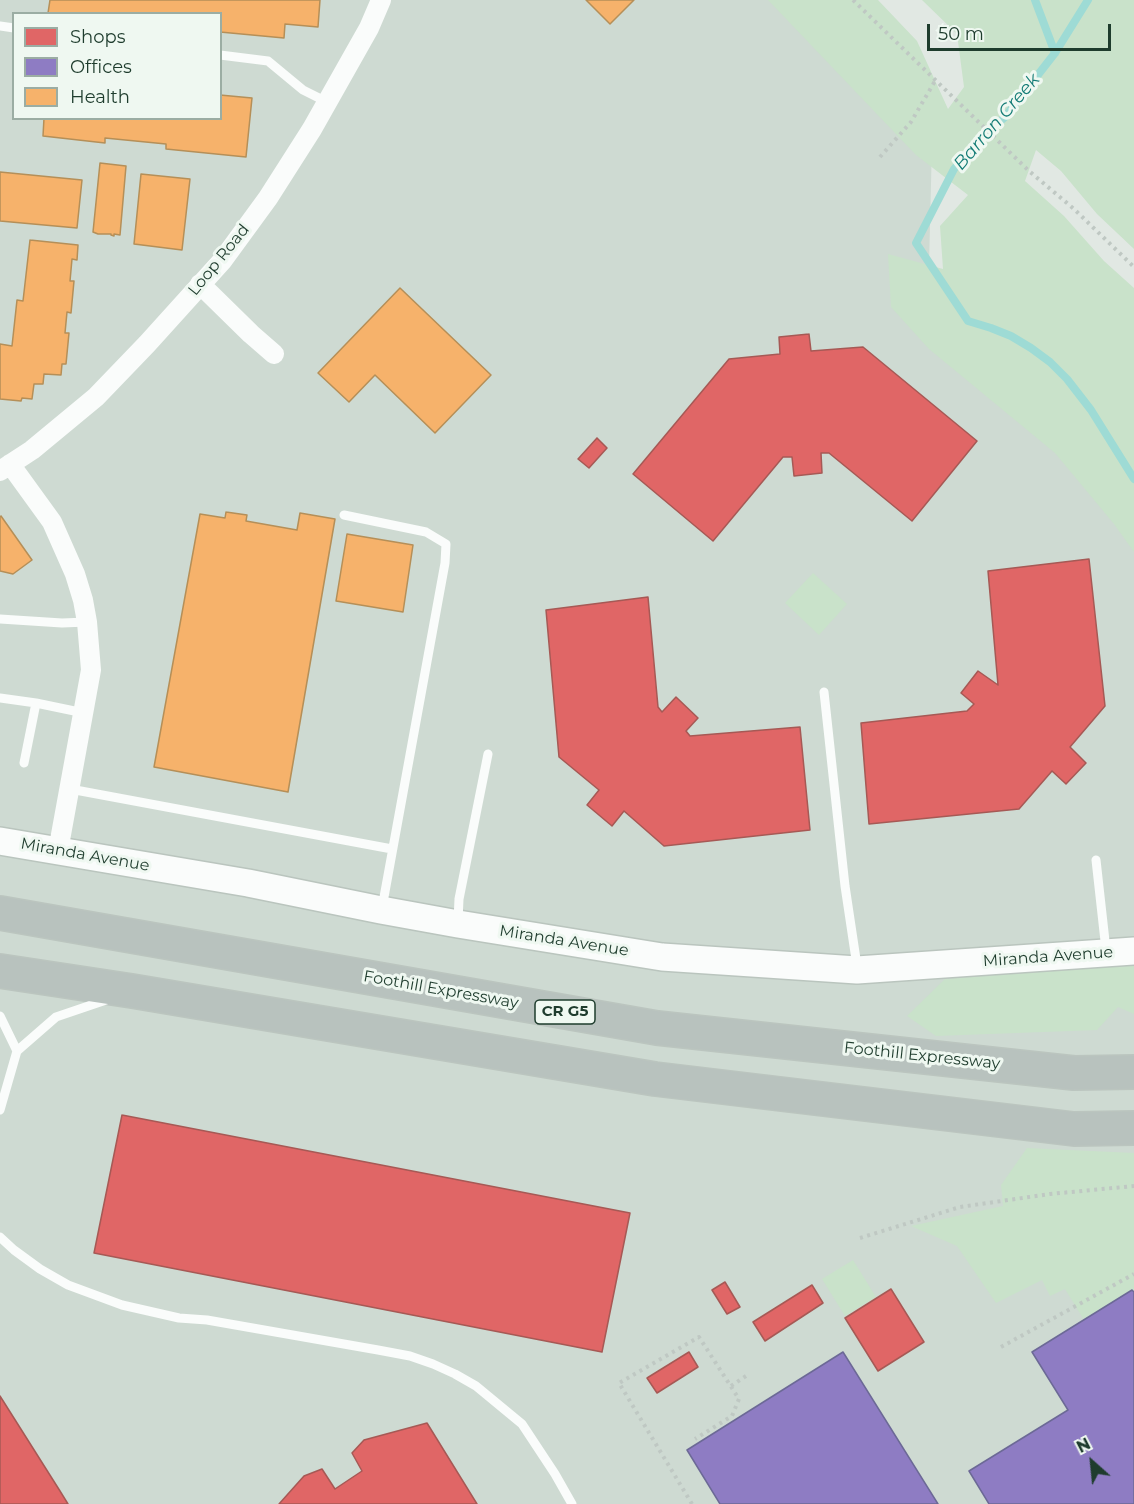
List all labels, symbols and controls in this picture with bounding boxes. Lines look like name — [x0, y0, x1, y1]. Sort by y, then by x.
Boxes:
legend — [12, 12, 222, 120]
scale bar — [930, 12, 1114, 50]
text: 50 m — [938, 23, 984, 45]
text: Shops — [70, 26, 126, 48]
text: Offices — [70, 56, 132, 78]
water label: Barron Creek — [949, 69, 1045, 175]
text: Health — [70, 86, 130, 108]
street label: Loop Road — [184, 220, 254, 300]
street label: Miranda Avenue — [19, 834, 151, 876]
street label: Miranda Avenue — [498, 921, 630, 961]
street label: Miranda Avenue — [982, 943, 1114, 971]
street label: Foothill Expressway — [362, 967, 520, 1013]
road number: CR G5 — [535, 1000, 595, 1024]
street label: Foothill Expressway — [843, 1038, 1001, 1074]
north arrow — [1062, 1432, 1122, 1492]
text: N — [1074, 1434, 1094, 1457]

